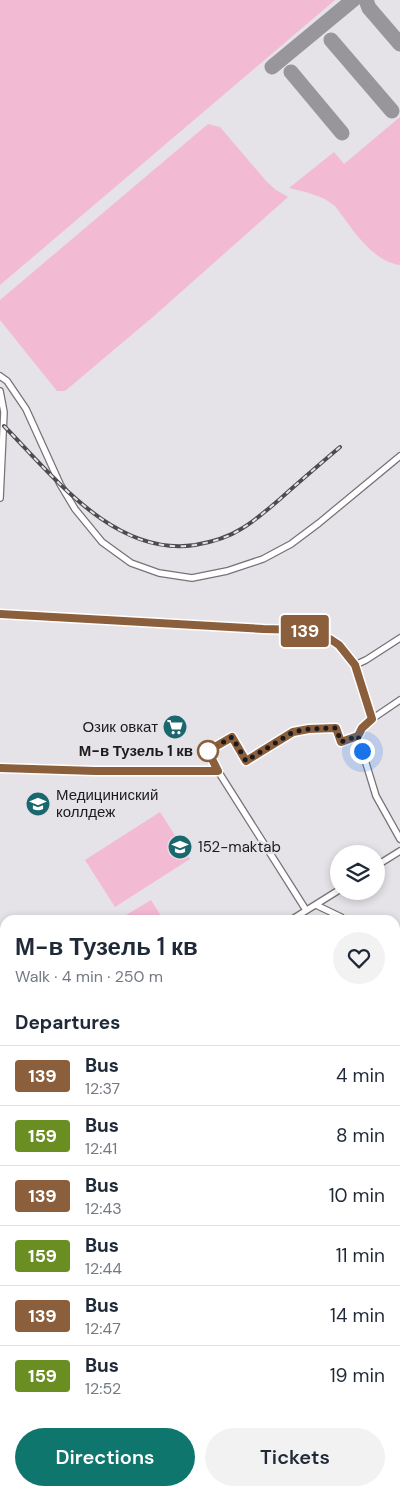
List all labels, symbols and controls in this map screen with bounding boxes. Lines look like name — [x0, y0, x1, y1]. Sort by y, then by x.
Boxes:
line badge: 139 — [276, 615, 334, 647]
text: 139 — [291, 619, 319, 643]
supermarket icon: Озик овкат — [162, 714, 188, 740]
place label: Озик овкат — [82, 717, 158, 737]
your location — [350, 739, 375, 764]
marker: М-в Тузель 1 кв — [197, 740, 219, 762]
place label: М-в Тузель 1 кв — [79, 741, 193, 761]
place label: Медициниский коллдеж — [56, 785, 158, 822]
school or university icon: Медициниский коллдеж — [25, 791, 51, 817]
school or university icon: 152-maktab — [167, 834, 193, 860]
place label: 152-maktab — [198, 837, 281, 857]
map controls — [330, 845, 385, 900]
button: layers — [330, 845, 385, 900]
text: М-в Тузель 1 кв — [15, 931, 198, 962]
button: heart — [333, 932, 385, 984]
text: Walk · 4 min · 250 m — [15, 966, 163, 987]
text: Departures — [15, 1010, 120, 1035]
text: Bus — [85, 1053, 119, 1078]
text: 4 min — [336, 1063, 385, 1088]
text: 139 — [28, 1064, 57, 1088]
text: 12:37 — [85, 1078, 120, 1099]
text: Bus — [85, 1113, 119, 1138]
text: 8 min — [336, 1123, 385, 1148]
text: 159 — [28, 1124, 57, 1148]
text: 12:41 — [85, 1138, 117, 1159]
text: Bus — [85, 1173, 119, 1198]
text: 10 min — [329, 1183, 385, 1208]
text: 139 — [28, 1184, 57, 1208]
text: 12:43 — [85, 1198, 122, 1219]
text: Bus — [85, 1233, 119, 1258]
text: 11 min — [336, 1243, 385, 1268]
text: 159 — [28, 1244, 57, 1268]
text: 12:44 — [85, 1258, 122, 1279]
text: Bus — [85, 1293, 119, 1318]
text: 14 min — [330, 1303, 385, 1328]
text: 139 — [28, 1304, 57, 1328]
text: 12:47 — [85, 1318, 121, 1339]
text: Bus — [85, 1353, 119, 1378]
text: 19 min — [330, 1363, 385, 1388]
text: 159 — [28, 1364, 57, 1388]
text: 12:52 — [85, 1378, 121, 1399]
button: Directions — [15, 1428, 195, 1486]
button: Tickets — [205, 1428, 385, 1486]

